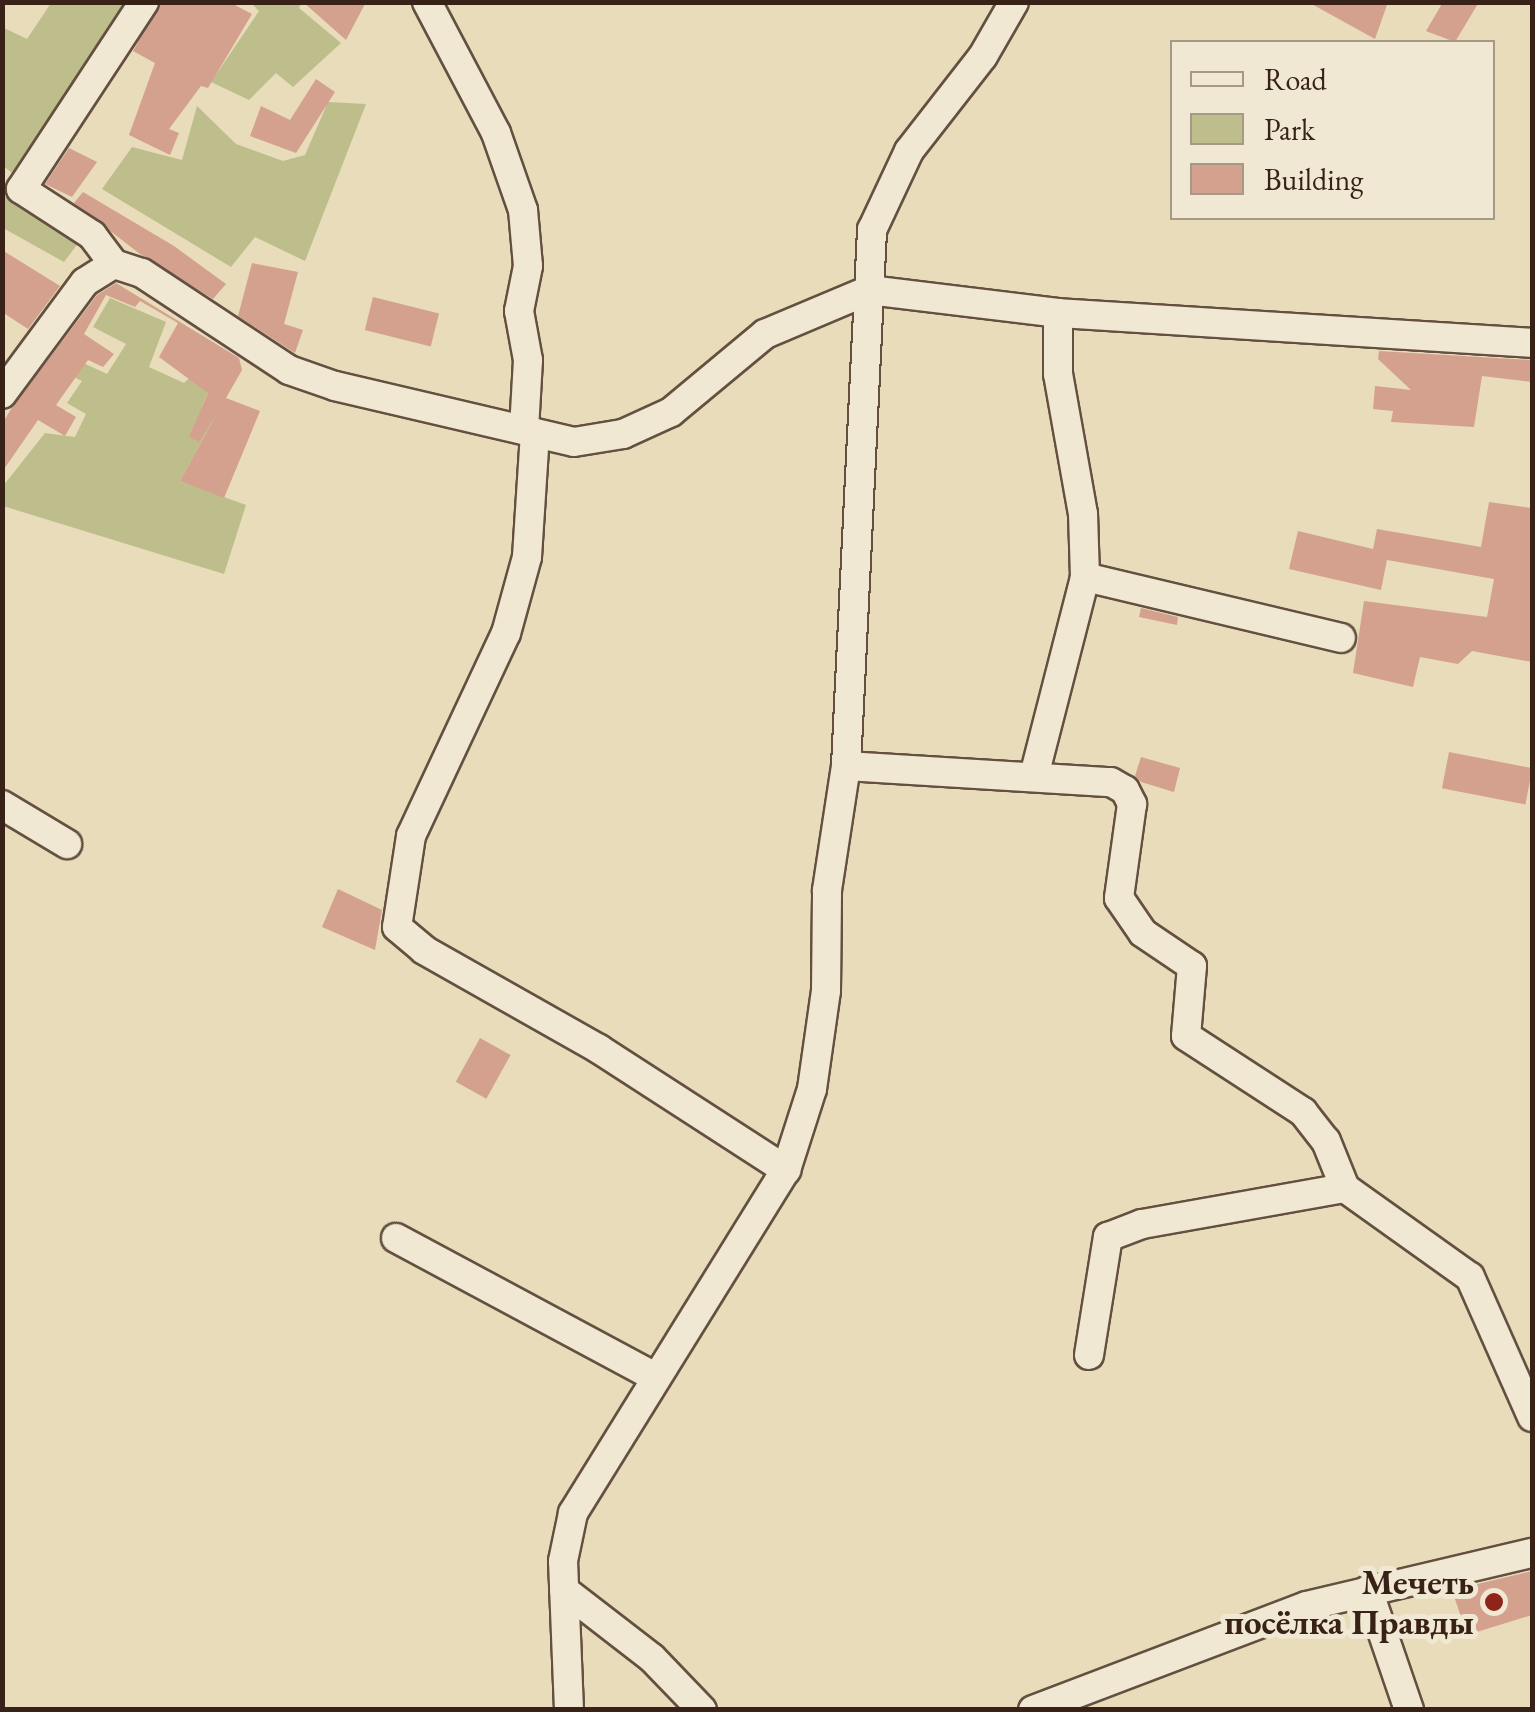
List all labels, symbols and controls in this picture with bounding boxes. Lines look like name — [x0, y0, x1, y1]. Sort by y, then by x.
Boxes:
legend — [1170, 40, 1495, 220]
text: Road — [1264, 60, 1327, 99]
text: Park — [1264, 110, 1315, 149]
text: Building — [1264, 160, 1363, 199]
place label: Мечеть посёлка Правды — [1224, 1561, 1474, 1643]
marker: Мечеть посёлка Правды — [1483, 1591, 1505, 1613]

